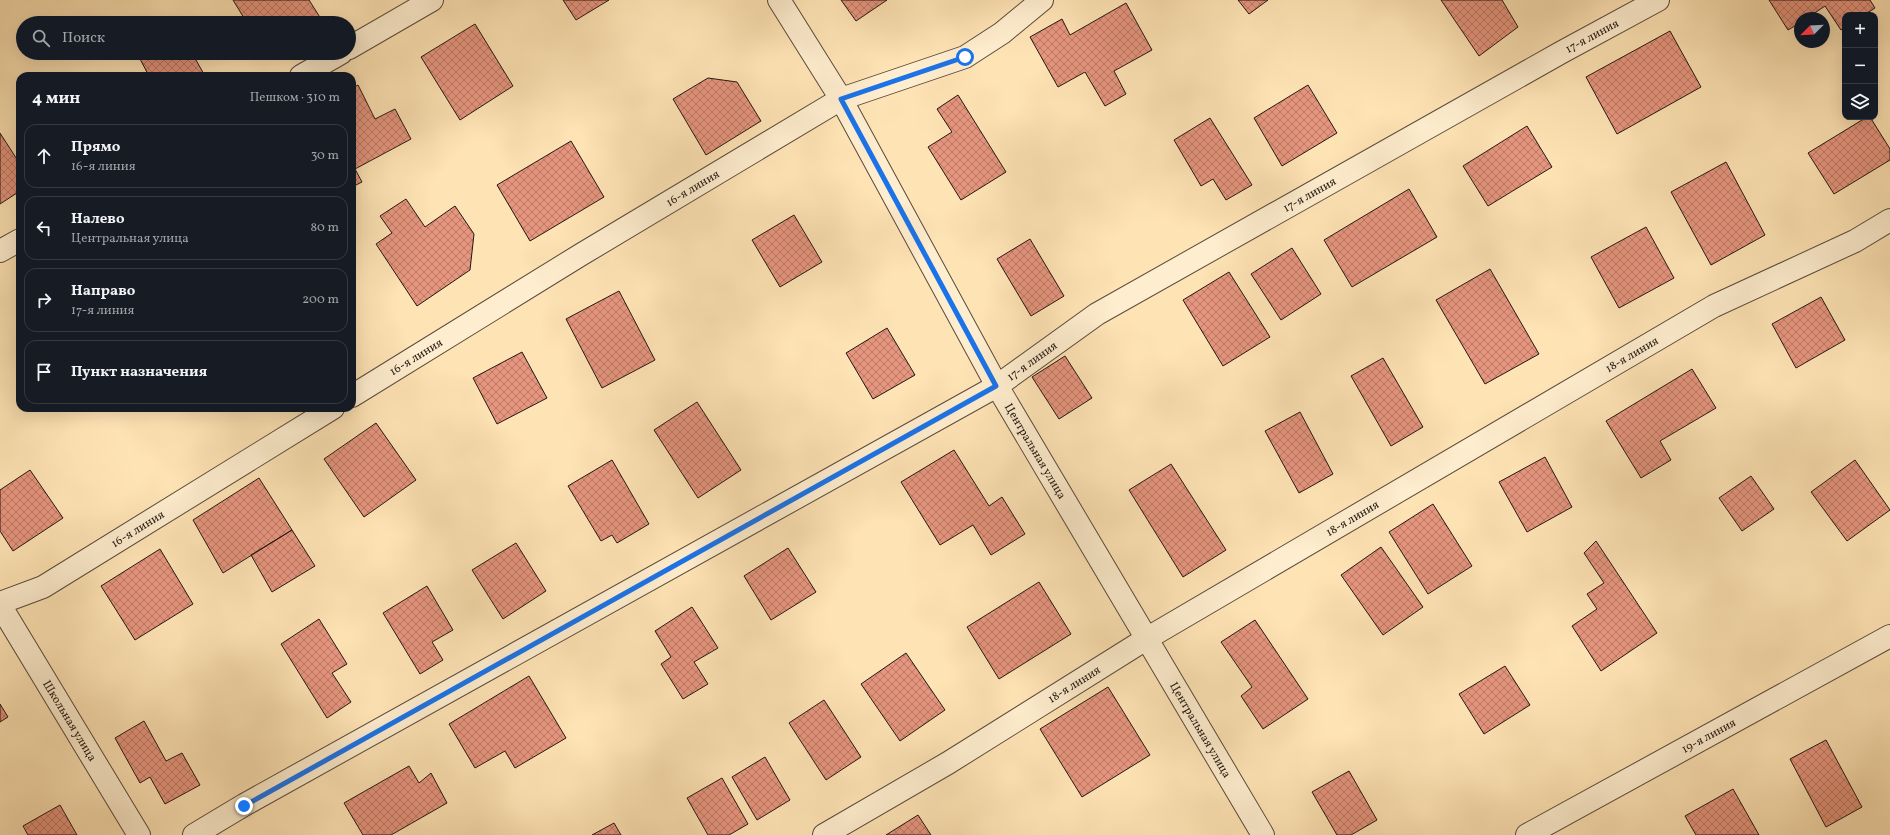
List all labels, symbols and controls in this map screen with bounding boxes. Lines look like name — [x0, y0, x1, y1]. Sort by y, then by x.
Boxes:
north arrow — [1794, 12, 1830, 48]
map controls — [1842, 12, 1878, 120]
button: + — [1842, 12, 1878, 48]
search box — [16, 16, 356, 60]
street label: 17-я линия — [1563, 16, 1622, 58]
icon: search — [30, 27, 52, 49]
text: Поиск — [62, 28, 105, 49]
route start — [956, 48, 974, 66]
button: − — [1842, 48, 1878, 84]
button: layers — [1842, 84, 1878, 120]
text: 4 мин — [32, 87, 80, 110]
text: Пешком · 310 m — [250, 89, 340, 107]
text: Прямо — [71, 137, 120, 158]
icon: ahead — [33, 145, 55, 167]
text: 30 m — [311, 147, 339, 165]
text: 16-я линия — [71, 158, 135, 176]
street label: 16-я линия — [663, 167, 723, 211]
street label: 17-я линия — [1280, 174, 1339, 217]
text: Налево — [71, 209, 125, 230]
icon: left — [33, 217, 55, 239]
text: 80 m — [310, 219, 339, 237]
text: Центральная улица — [71, 230, 189, 248]
text: Направо — [71, 281, 135, 302]
icon: right — [33, 289, 55, 311]
text: 200 m — [302, 291, 339, 309]
text: 17-я линия — [71, 302, 134, 320]
street label: 18-я линия — [1603, 333, 1662, 377]
street label: 16-я линия — [387, 335, 446, 380]
street label: 17-я линия — [1004, 338, 1061, 385]
icon: arrive — [33, 361, 55, 383]
text: Пункт назначения — [71, 362, 207, 383]
street label: Центральная улица — [1000, 401, 1069, 502]
street label: 18-я линия — [1323, 497, 1382, 541]
street label: 16-я линия — [109, 507, 168, 552]
street label: 18-я линия — [1045, 662, 1104, 707]
street label: Школьная улица — [38, 677, 100, 765]
street label: Центральная улица — [1165, 679, 1234, 781]
street label: 19-я линия — [1679, 715, 1739, 758]
route end — [235, 797, 253, 815]

